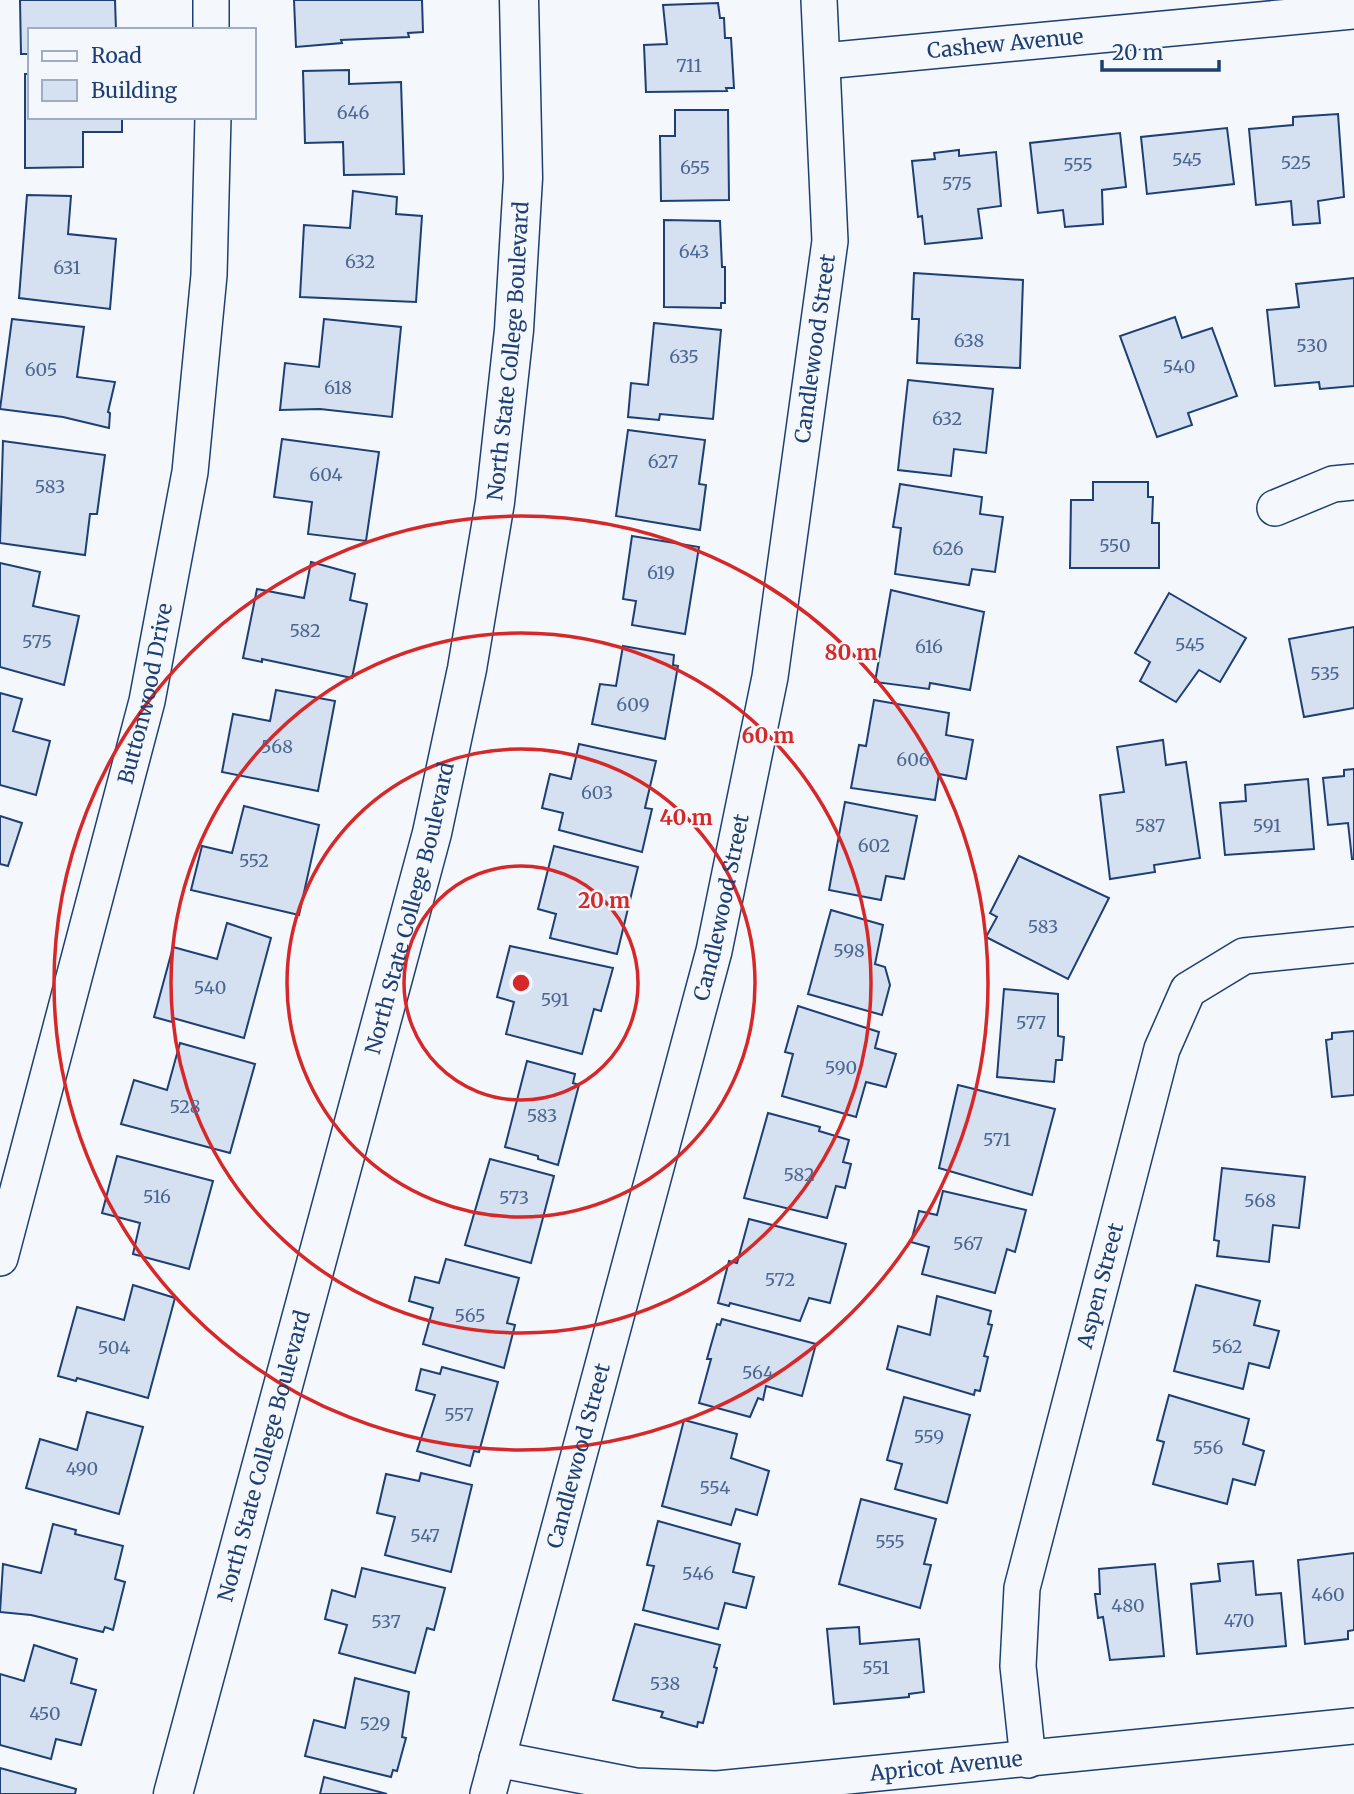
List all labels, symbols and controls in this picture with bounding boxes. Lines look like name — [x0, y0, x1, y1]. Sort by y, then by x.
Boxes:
street label: Cashew Avenue — [926, 23, 1084, 64]
legend — [28, 28, 256, 119]
scale bar — [1102, 28, 1219, 72]
text: 20 m — [1112, 39, 1164, 66]
text: Road — [91, 42, 142, 69]
house number: 711 — [676, 54, 702, 77]
text: Building — [91, 77, 178, 104]
house number: 646 — [337, 101, 369, 124]
house number: 545 — [1172, 148, 1202, 171]
house number: 525 — [1281, 151, 1311, 174]
house number: 555 — [1063, 153, 1093, 176]
house number: 655 — [680, 156, 710, 179]
house number: 575 — [942, 172, 972, 195]
street label: North State College Boulevard — [481, 200, 535, 502]
house number: 643 — [679, 240, 709, 263]
house number: 632 — [345, 250, 375, 273]
street label: Candlewood Street — [788, 252, 841, 445]
house number: 631 — [53, 256, 81, 279]
house number: 638 — [954, 329, 984, 352]
house number: 530 — [1296, 334, 1328, 357]
house number: 635 — [669, 345, 699, 368]
house number: 540 — [1163, 355, 1195, 378]
house number: 605 — [25, 358, 57, 381]
house number: 618 — [324, 376, 352, 399]
house number: 632 — [932, 407, 962, 430]
house number: 627 — [648, 450, 678, 473]
house number: 604 — [309, 463, 343, 486]
house number: 583 — [35, 475, 65, 498]
house number: 550 — [1099, 534, 1131, 557]
house number: 626 — [932, 537, 964, 560]
house number: 619 — [647, 561, 675, 584]
street label: Buttonwood Drive — [112, 601, 178, 787]
house number: 582 — [289, 619, 321, 642]
house number: 575 — [22, 630, 52, 653]
house number: 545 — [1175, 633, 1205, 656]
house number: 616 — [915, 635, 943, 658]
text: 80 m — [825, 639, 877, 666]
house number: 535 — [1310, 662, 1340, 685]
house number: 609 — [616, 693, 650, 716]
text: 60 m — [742, 722, 794, 749]
house number: 568 — [261, 735, 293, 758]
house number: 606 — [896, 748, 930, 771]
street label: North State College Boulevard — [359, 759, 460, 1057]
house number: 603 — [581, 781, 613, 804]
text: 40 m — [659, 804, 713, 831]
street label: Candlewood Street — [687, 811, 755, 1004]
house number: 587 — [1135, 814, 1165, 837]
house number: 591 — [1253, 814, 1281, 837]
house number: 602 — [858, 834, 890, 857]
house number: 552 — [239, 849, 269, 872]
text: 20 m — [578, 887, 630, 914]
house number: 583 — [1028, 915, 1058, 938]
house number: 598 — [833, 939, 865, 962]
centre of rings — [509, 971, 533, 995]
house number: 540 — [194, 976, 226, 999]
house number: 591 — [541, 988, 569, 1011]
house number: 577 — [1016, 1011, 1046, 1034]
house number: 590 — [825, 1056, 857, 1079]
house number: 528 — [170, 1095, 200, 1118]
house number: 583 — [527, 1104, 557, 1127]
house number: 571 — [983, 1128, 1011, 1151]
house number: 582 — [783, 1163, 815, 1186]
house number: 516 — [143, 1185, 171, 1208]
house number: 573 — [499, 1186, 529, 1209]
house number: 568 — [1244, 1189, 1276, 1212]
street label: Aspen Street — [1071, 1220, 1129, 1352]
house number: 567 — [953, 1232, 983, 1255]
house number: 572 — [765, 1268, 795, 1291]
house number: 565 — [455, 1304, 485, 1327]
street label: North State College Boulevard — [211, 1307, 316, 1604]
house number: 562 — [1211, 1335, 1243, 1358]
house number: 504 — [98, 1336, 130, 1359]
street label: Candlewood Street — [540, 1360, 616, 1551]
house number: 564 — [742, 1361, 774, 1384]
house number: 557 — [444, 1403, 474, 1426]
house number: 559 — [914, 1425, 944, 1448]
house number: 556 — [1193, 1436, 1223, 1459]
house number: 490 — [66, 1457, 98, 1480]
house number: 554 — [700, 1476, 730, 1499]
house number: 547 — [410, 1524, 440, 1547]
house number: 555 — [875, 1530, 905, 1553]
house number: 546 — [682, 1562, 714, 1585]
house number: 460 — [1311, 1583, 1345, 1606]
house number: 480 — [1111, 1594, 1145, 1617]
house number: 470 — [1224, 1609, 1254, 1632]
house number: 537 — [371, 1610, 401, 1633]
house number: 551 — [862, 1656, 890, 1679]
house number: 538 — [650, 1672, 680, 1695]
house number: 450 — [29, 1702, 61, 1725]
house number: 529 — [360, 1712, 390, 1735]
street label: Apricot Avenue — [868, 1745, 1024, 1787]

